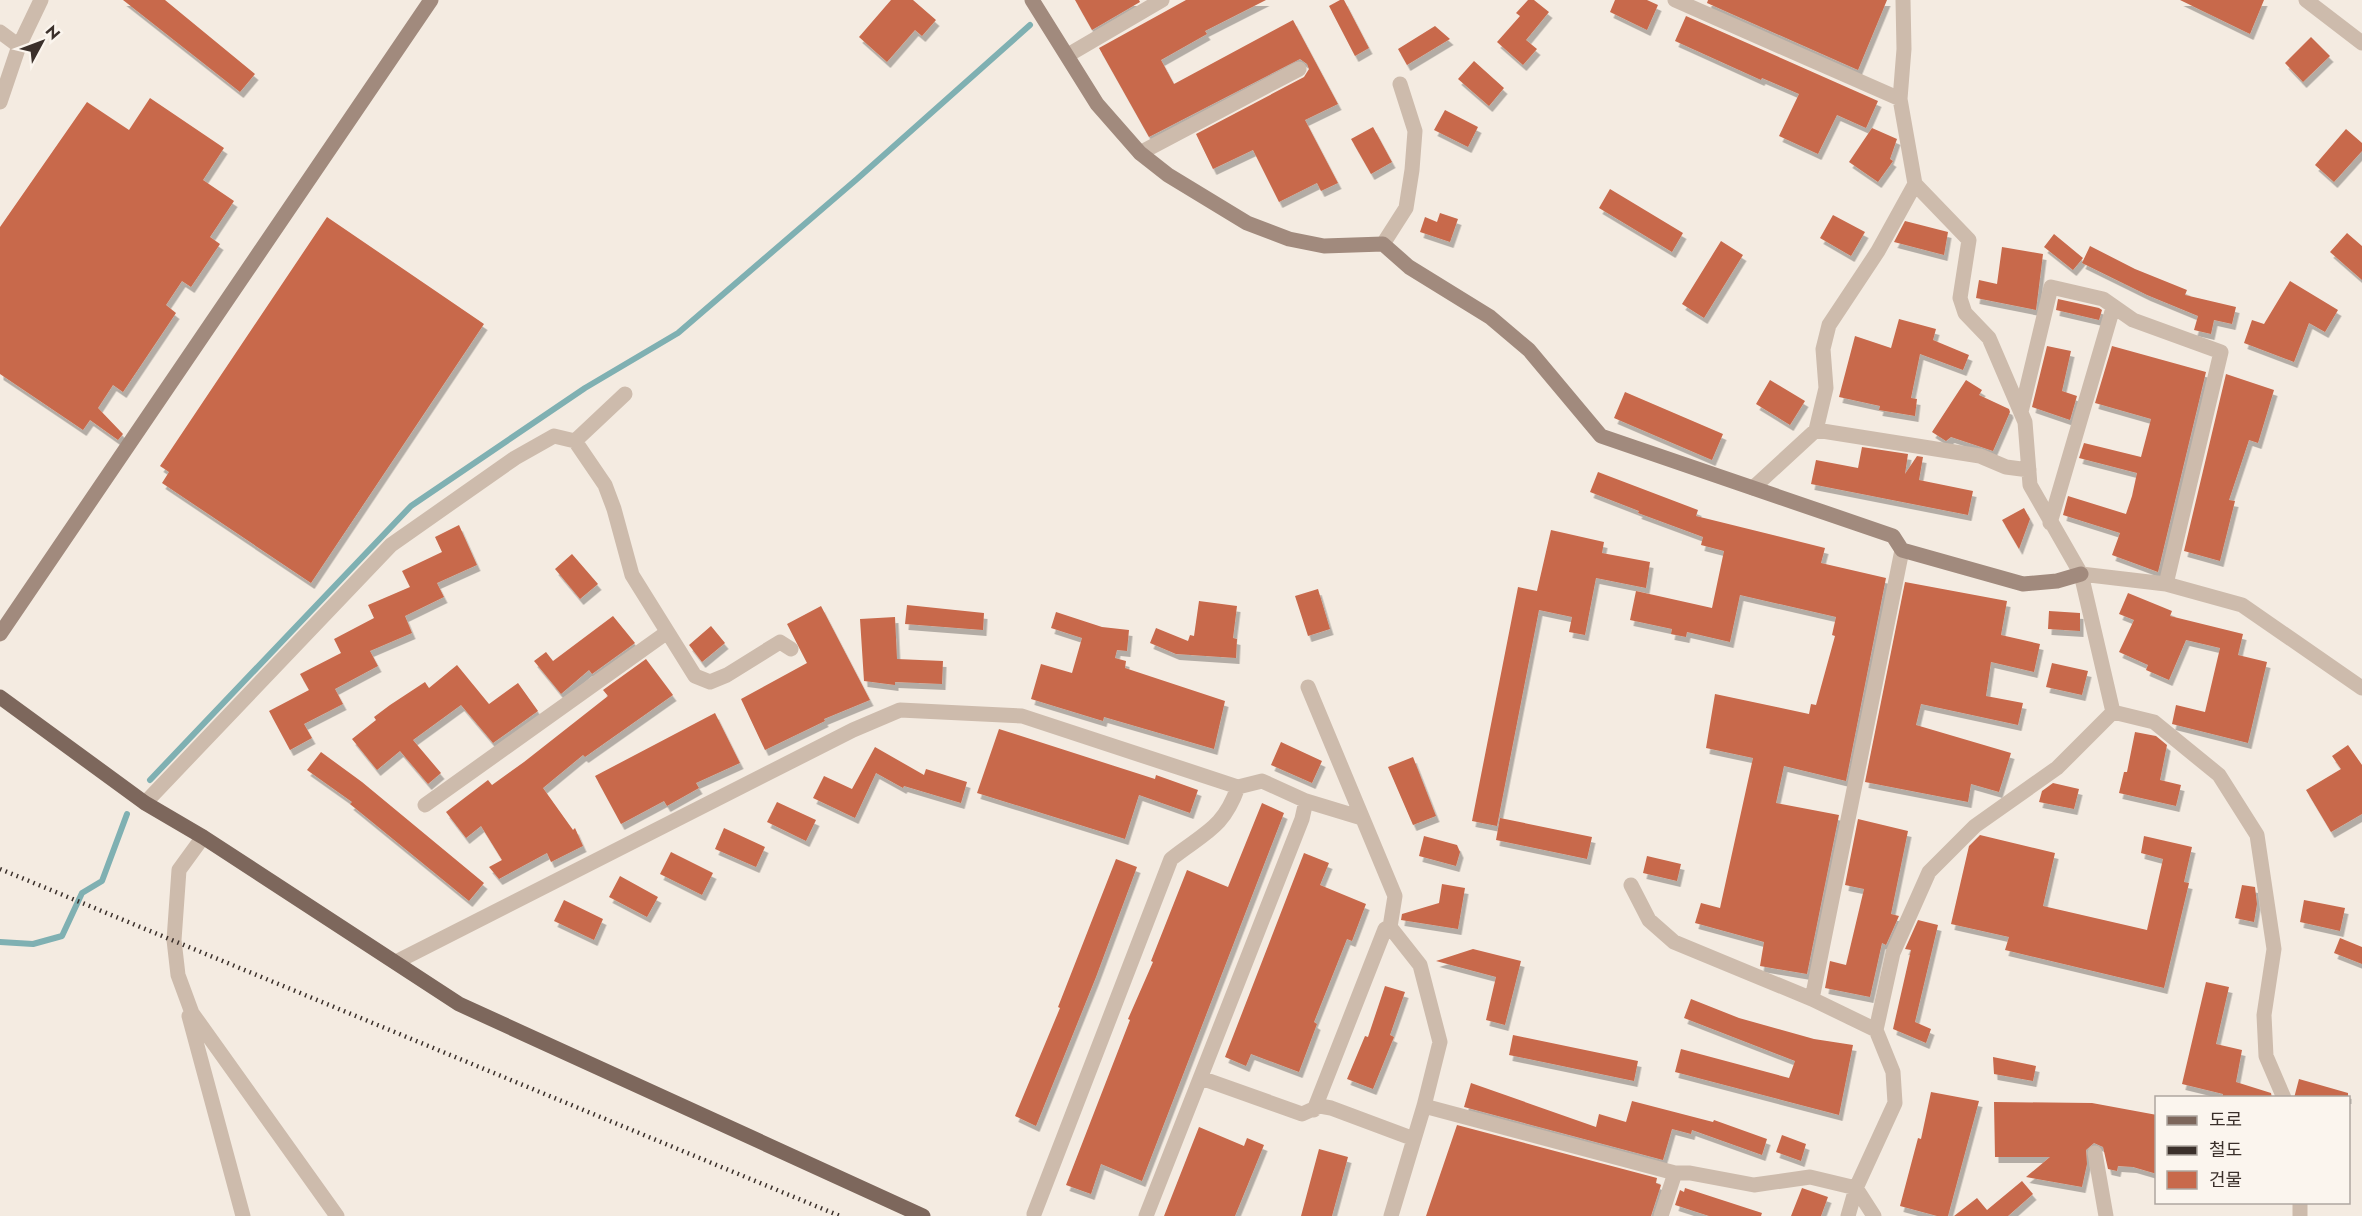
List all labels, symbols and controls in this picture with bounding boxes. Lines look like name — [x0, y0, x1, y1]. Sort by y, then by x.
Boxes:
north arrow — [12, 12, 72, 72]
text: N — [40, 20, 66, 45]
legend — [2155, 1096, 2350, 1204]
text: 도로 — [2209, 1107, 2242, 1133]
text: 철도 — [2209, 1137, 2242, 1163]
text: 건물 — [2209, 1167, 2242, 1193]

